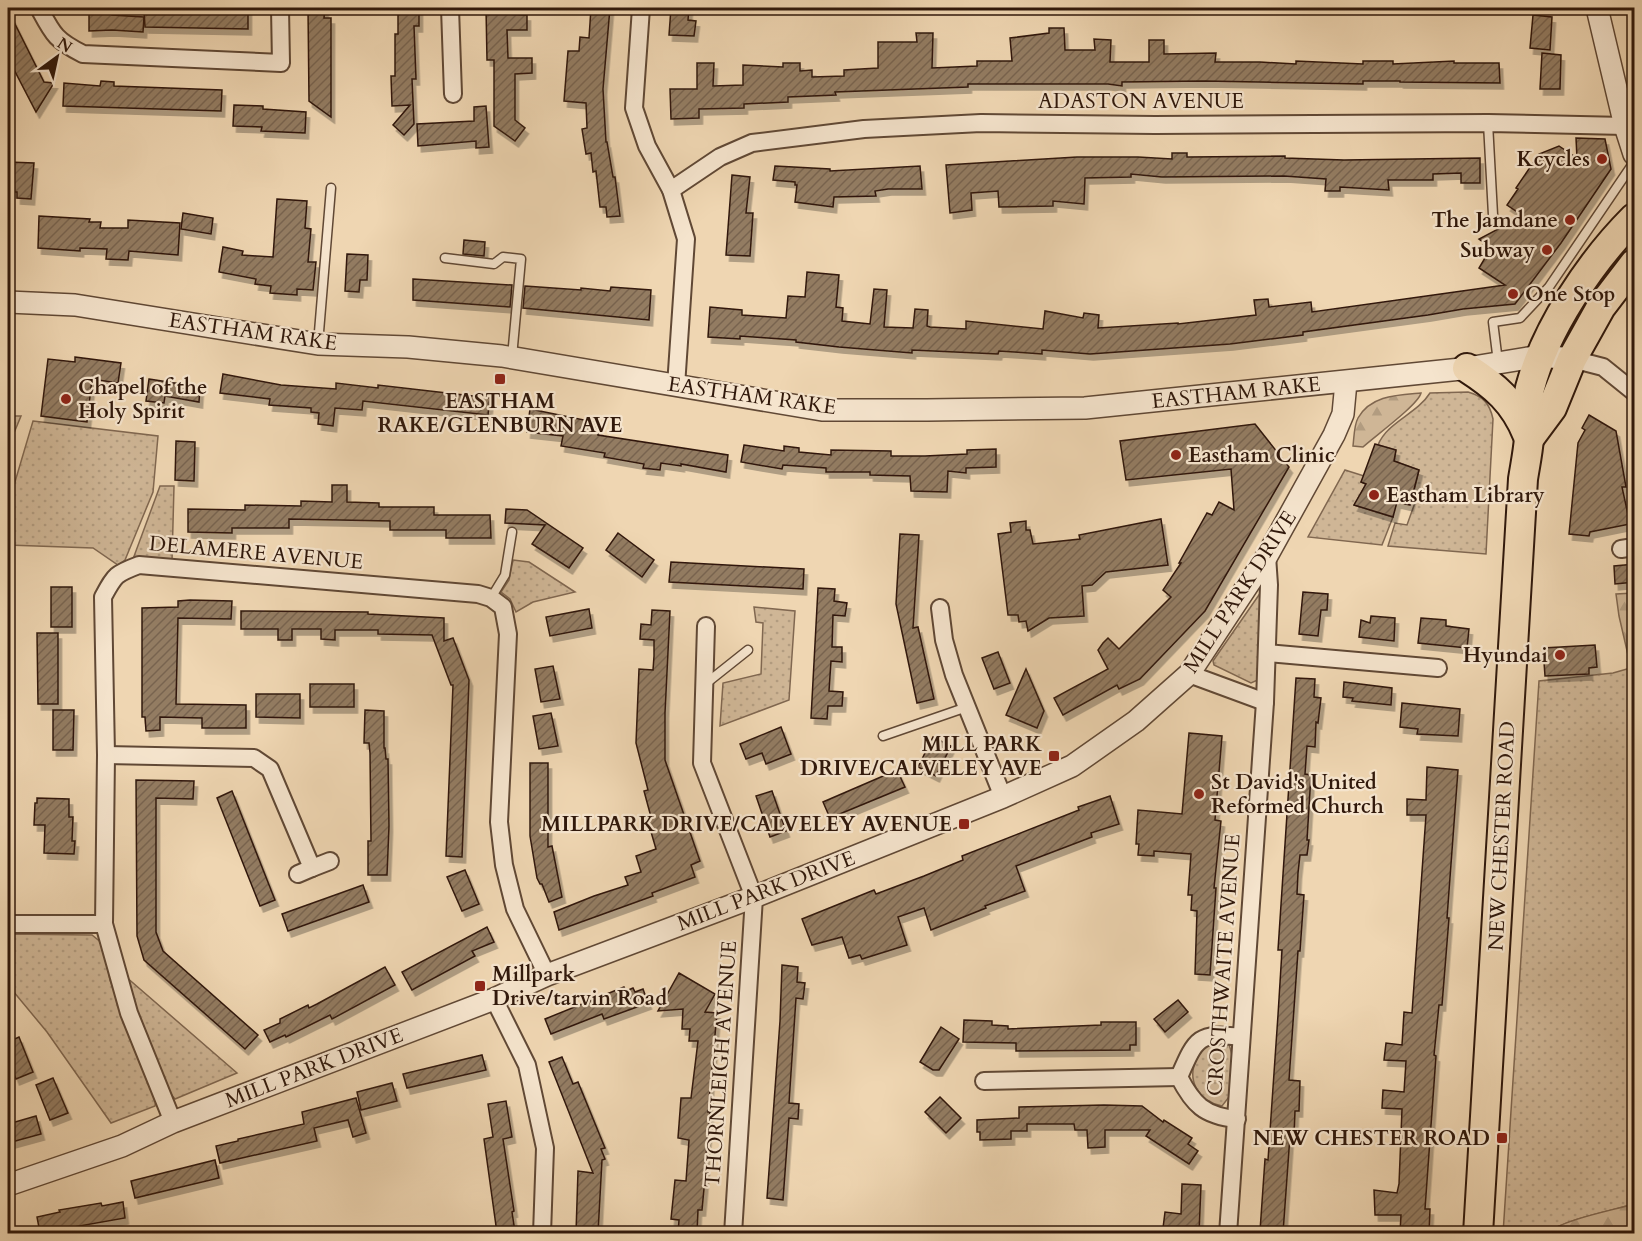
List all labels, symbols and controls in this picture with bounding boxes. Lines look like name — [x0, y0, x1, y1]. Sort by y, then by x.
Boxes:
north arrow — [27, 27, 87, 87]
text: N — [53, 32, 77, 58]
street label: ADASTON AVENUE — [1038, 87, 1244, 116]
place label: Kcycles — [1516, 145, 1590, 174]
marker: Kcycles — [1595, 152, 1609, 166]
place label: The Jamdane — [1431, 206, 1558, 235]
marker: The Jamdane — [1563, 213, 1577, 227]
place label: Subway — [1460, 236, 1535, 265]
marker: Subway — [1540, 243, 1554, 257]
place label: One Stop — [1525, 280, 1615, 309]
marker: One Stop — [1506, 287, 1520, 301]
street label: EASTHAM RAKE — [167, 306, 339, 358]
street label: EASTHAM RAKE — [666, 370, 838, 422]
street label: EASTHAM RAKE — [1150, 370, 1322, 416]
marker: EASTHAM RAKE/GLENBURN AVE — [493, 372, 507, 386]
place label: Chapel of the Holy Spirit — [78, 373, 207, 426]
place label: EASTHAM RAKE/GLENBURN AVE — [378, 387, 622, 440]
marker: Chapel of the Holy Spirit — [59, 392, 73, 406]
place label: Eastham Clinic — [1188, 441, 1335, 470]
marker: Eastham Clinic — [1169, 448, 1183, 462]
place label: Eastham Library — [1386, 481, 1545, 510]
marker: Eastham Library — [1367, 488, 1381, 502]
street label: MILL PARK DRIVE — [1177, 505, 1303, 679]
street label: DELAMERE AVENUE — [148, 529, 364, 577]
place label: Hyundai — [1463, 641, 1548, 670]
marker: Hyundai — [1553, 648, 1567, 662]
street label: NEW CHESTER ROAD — [1481, 720, 1523, 952]
place label: MILL PARK DRIVE/CALVELEY AVE — [800, 730, 1042, 783]
marker: MILL PARK DRIVE/CALVELEY AVE — [1047, 749, 1061, 763]
place label: St David's United Reformed Church — [1211, 768, 1384, 821]
marker: St David's United Reformed Church — [1192, 787, 1206, 801]
place label: MILLPARK DRIVE/CALVELEY AVENUE — [541, 810, 952, 839]
marker: MILLPARK DRIVE/CALVELEY AVENUE — [957, 817, 971, 831]
street label: CROSTHWAITE AVENUE — [1200, 833, 1248, 1097]
street label: MILL PARK DRIVE — [673, 844, 859, 938]
street label: THORNLEIGH AVENUE — [698, 939, 744, 1188]
place label: Millpark Drive/tarvin Road — [492, 960, 667, 1013]
marker: Millpark Drive/tarvin Road — [473, 979, 487, 993]
street label: MILL PARK DRIVE — [221, 1021, 407, 1115]
place label: NEW CHESTER ROAD — [1253, 1124, 1490, 1153]
marker: NEW CHESTER ROAD — [1495, 1131, 1509, 1145]

